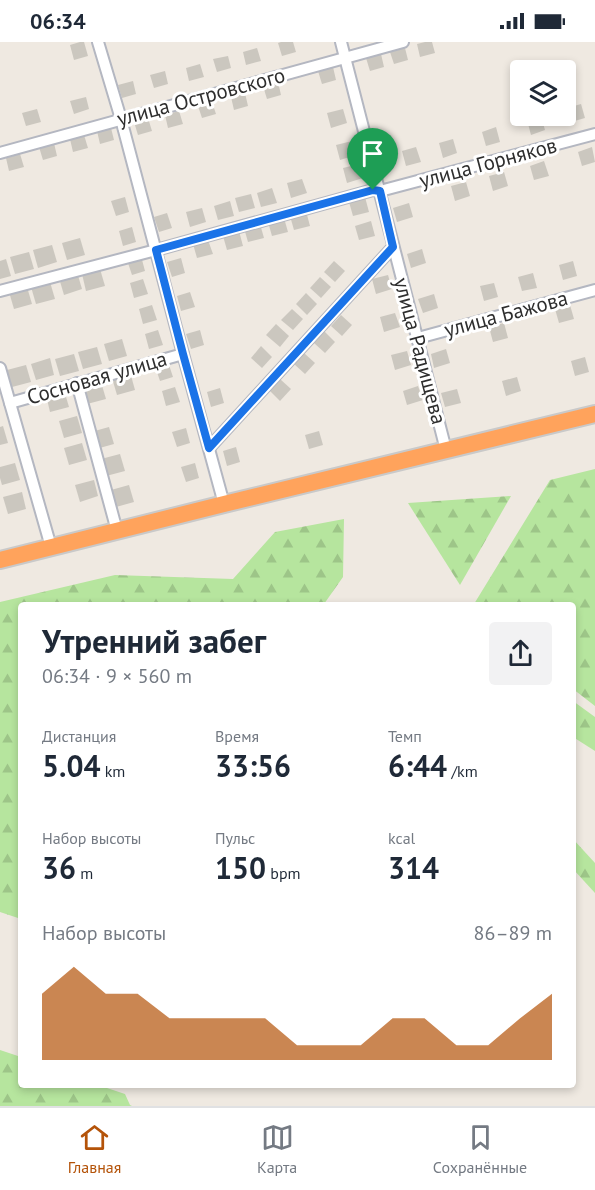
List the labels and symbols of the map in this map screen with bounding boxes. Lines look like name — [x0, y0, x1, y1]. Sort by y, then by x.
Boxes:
street label: улица Островского — [114, 61, 288, 132]
pin — [347, 128, 398, 190]
street label: улица Горняков — [416, 131, 560, 194]
street label: улица Радищева — [388, 275, 453, 427]
street label: улица Бажова — [441, 284, 571, 343]
street label: Сосновая улица — [24, 345, 170, 410]

